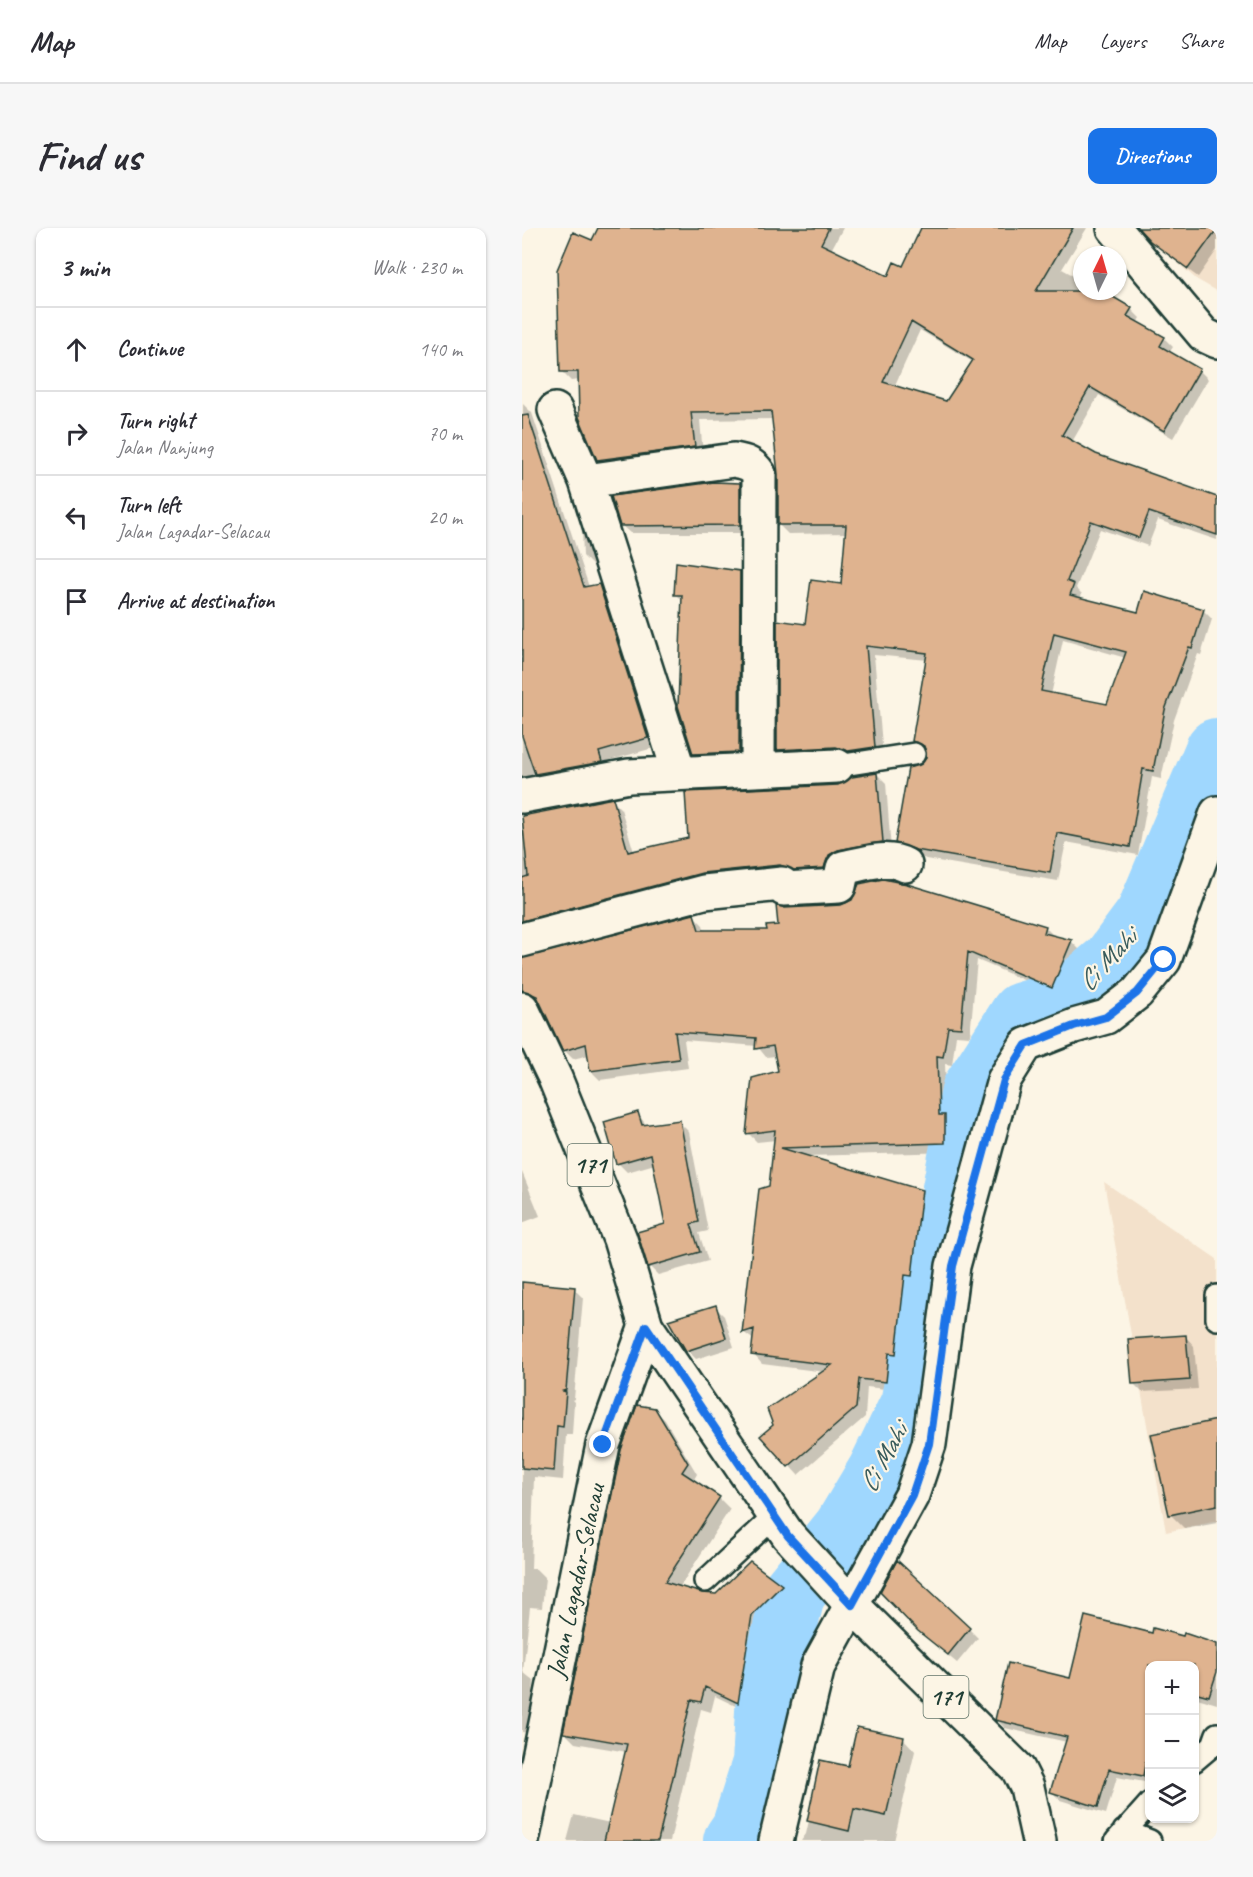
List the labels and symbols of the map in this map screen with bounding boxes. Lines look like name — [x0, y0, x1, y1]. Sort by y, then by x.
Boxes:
north arrow — [1073, 246, 1127, 300]
water label: Ci Mahi — [1070, 917, 1149, 998]
route start — [1150, 946, 1176, 972]
road number: 171 — [568, 1144, 612, 1186]
water label: Ci Mahi — [851, 1412, 919, 1498]
route end — [589, 1431, 615, 1457]
street label: Jalan Lagadar-Selacau — [538, 1480, 612, 1683]
road number: 171 — [924, 1676, 968, 1718]

